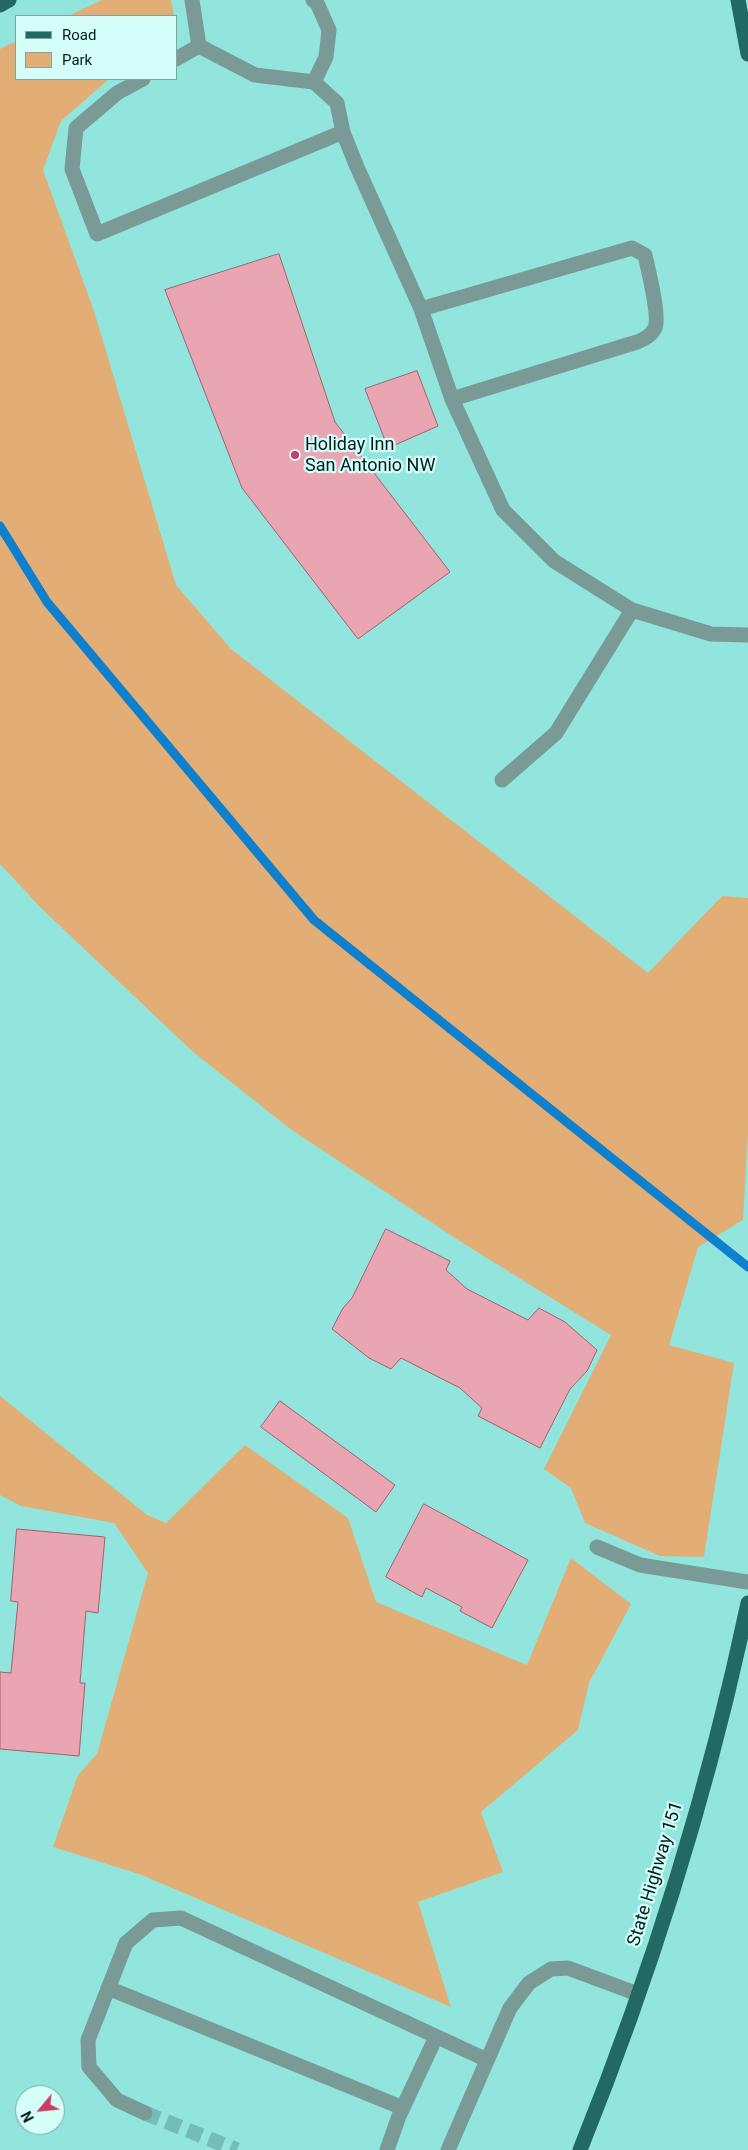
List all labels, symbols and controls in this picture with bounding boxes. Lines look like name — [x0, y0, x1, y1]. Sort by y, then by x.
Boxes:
legend — [15, 15, 178, 80]
text: Road — [62, 26, 96, 44]
text: Park — [62, 51, 92, 69]
place label: Holiday Inn San Antonio NW — [305, 434, 435, 476]
marker: Holiday Inn San Antonio NW — [289, 449, 301, 461]
street label: State Highway 151 — [624, 1799, 688, 1949]
north arrow — [15, 2085, 65, 2135]
text: N — [18, 2108, 37, 2125]

